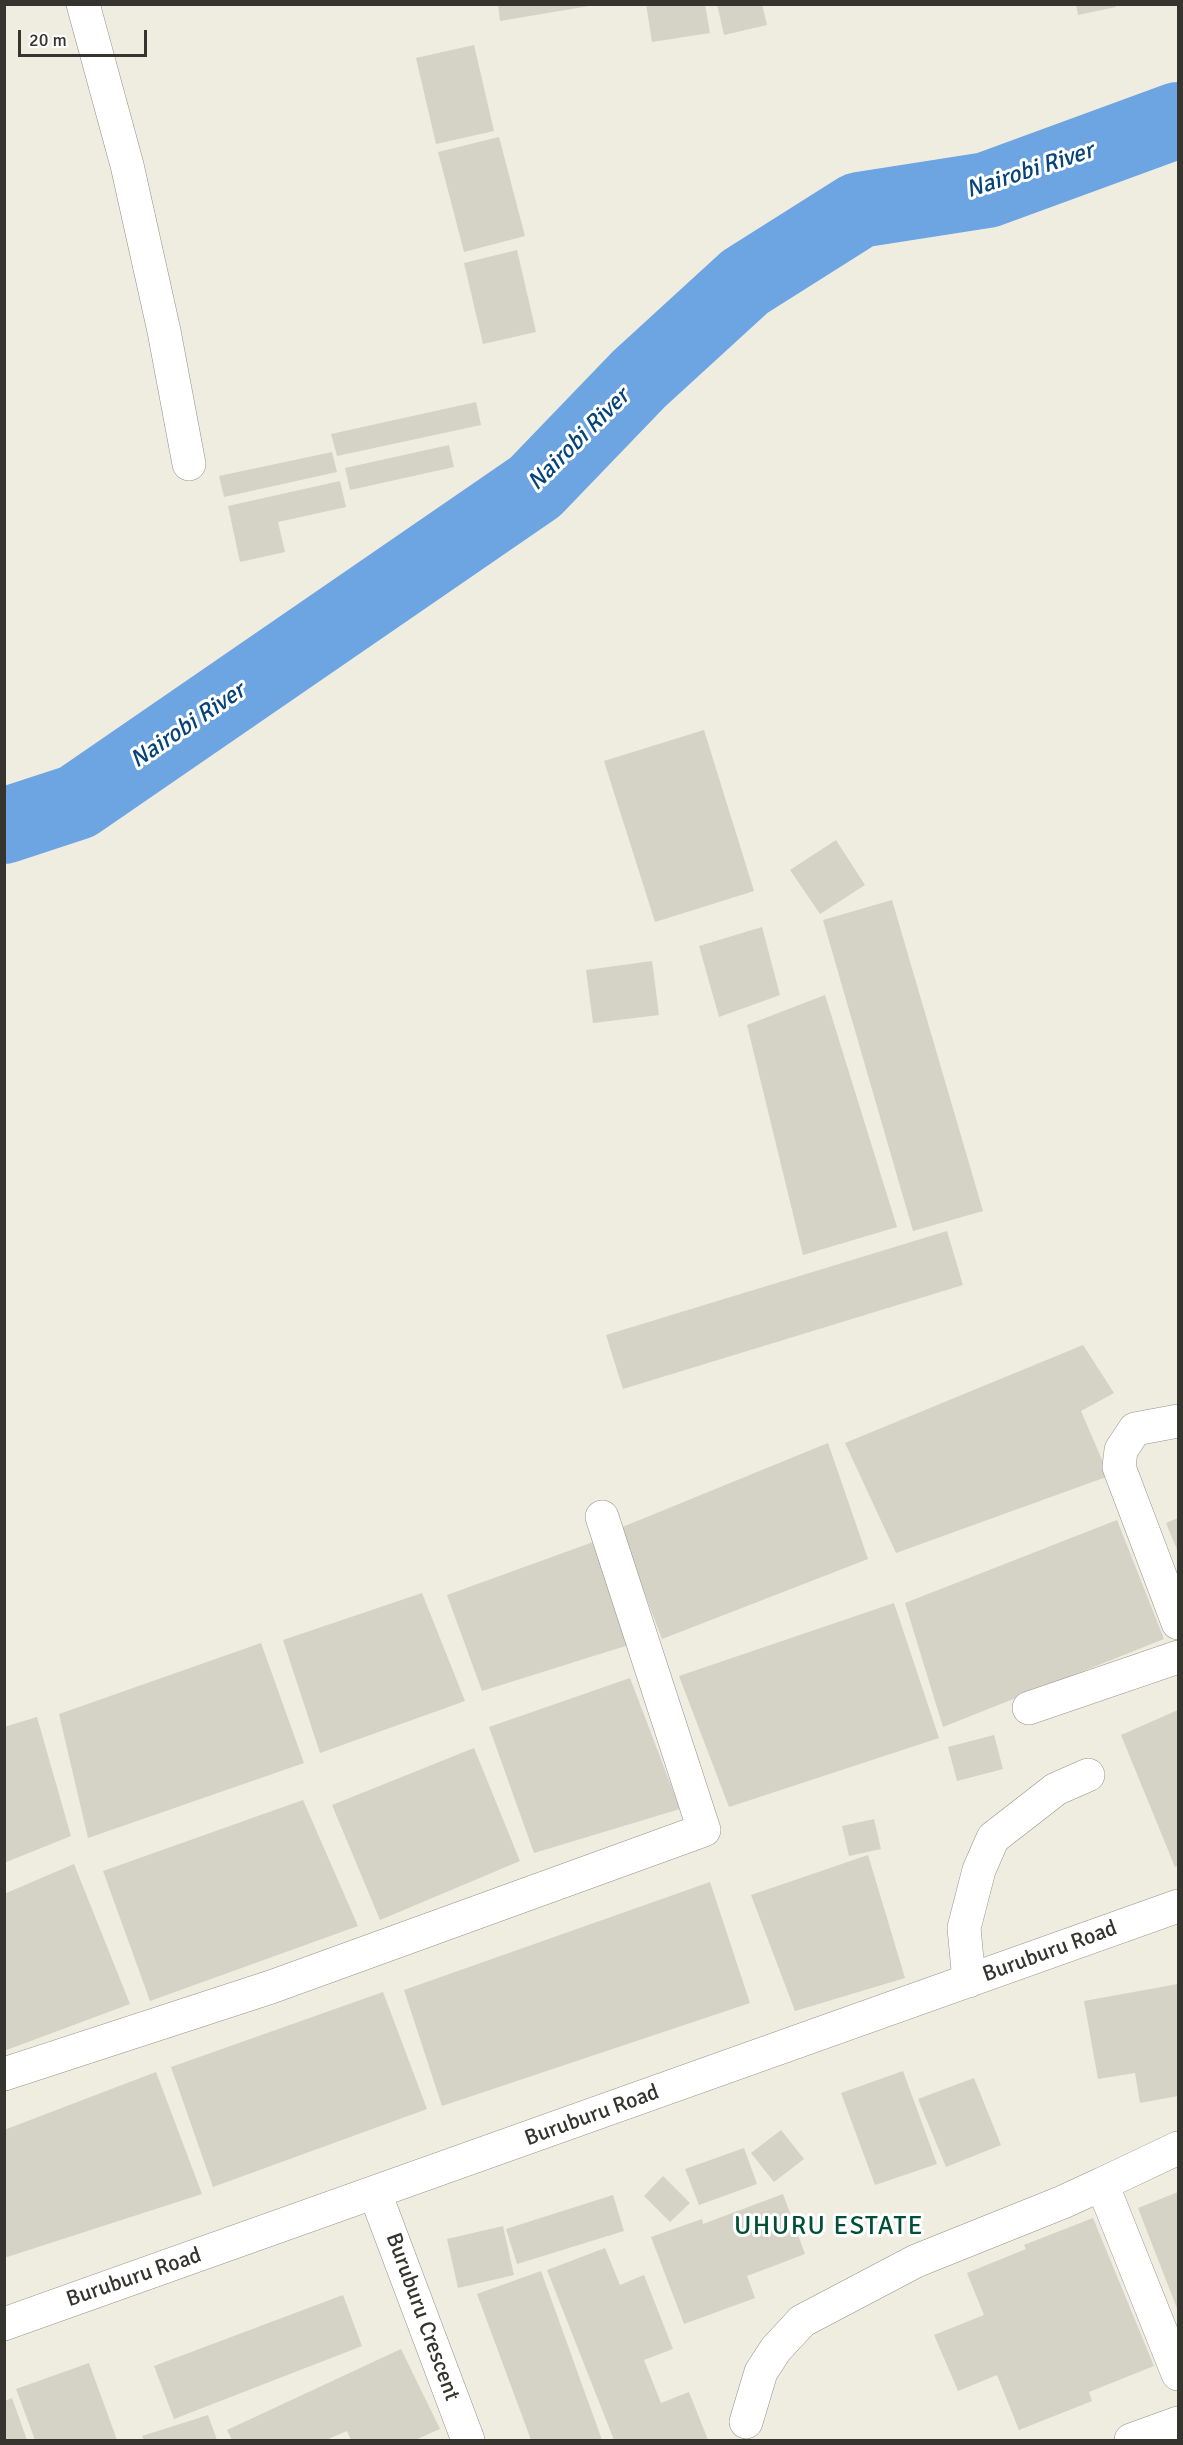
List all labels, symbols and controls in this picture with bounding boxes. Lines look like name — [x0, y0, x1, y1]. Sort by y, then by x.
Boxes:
scale bar — [21, 18, 150, 56]
text: 20 m — [29, 29, 67, 51]
water label: Nairobi River — [963, 137, 1097, 205]
water label: Nairobi River — [522, 383, 636, 497]
water label: Nairobi River — [125, 677, 251, 775]
street label: Buruburu Road — [979, 1915, 1121, 1989]
street label: Buruburu Road — [521, 2079, 663, 2153]
district label: UHURU ESTATE — [734, 2211, 924, 2243]
street label: Buruburu Crescent — [379, 2229, 465, 2405]
street label: Buruburu Road — [63, 2243, 205, 2313]

